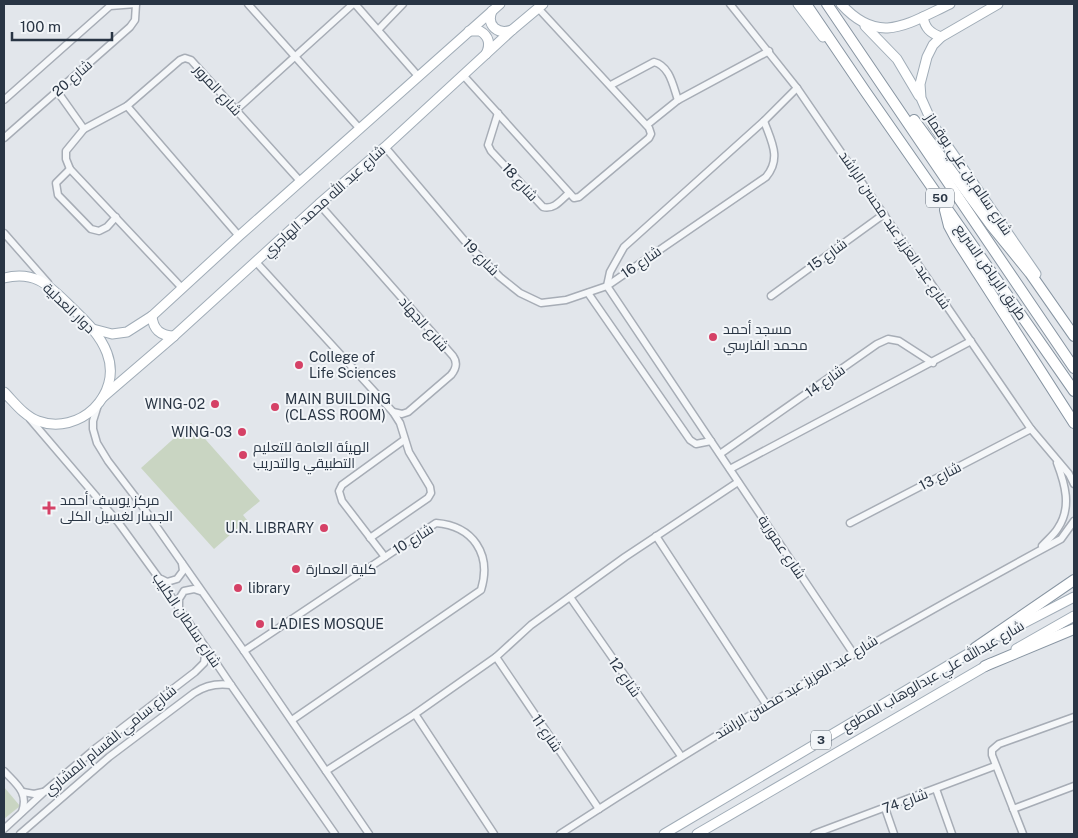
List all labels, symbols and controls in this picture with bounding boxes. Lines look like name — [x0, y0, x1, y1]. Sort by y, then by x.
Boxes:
scale bar — [12, 10, 112, 42]
text: 100 m — [20, 18, 61, 35]
street label: شارع 20 — [49, 56, 96, 100]
street label: شارع المرور — [190, 60, 245, 119]
street label: شارع سالم بن علي بوقماز — [918, 109, 1016, 240]
street label: شارع عبد الله محمد الهاجري — [259, 141, 391, 263]
street label: شارع عبد العزيز عبد محسن الراشد — [835, 148, 954, 313]
street label: شارع 18 — [498, 160, 541, 205]
road number: 50 — [926, 188, 954, 208]
street label: طريق الرياض السريع — [951, 221, 1030, 324]
street label: شارع 19 — [459, 235, 502, 279]
street label: شارع 15 — [804, 235, 851, 276]
street label: شارع 16 — [618, 243, 665, 282]
street label: دوار العدلية — [40, 280, 98, 336]
street label: شارع الجهاد — [395, 294, 452, 355]
place label: مسجد أحمد محمد الفارسي — [723, 320, 808, 356]
marker: مسجد أحمد محمد الفارسي — [707, 331, 719, 343]
place label: College of Life Sciences — [309, 349, 396, 381]
marker: College of Life Sciences — [293, 359, 305, 371]
street label: شارع 14 — [802, 362, 849, 401]
place label: MAIN BUILDING (CLASS ROOM) — [285, 391, 391, 423]
place label: WING-02 — [145, 396, 205, 412]
marker: WING-02 — [209, 398, 221, 410]
marker: MAIN BUILDING (CLASS ROOM) — [269, 401, 281, 413]
place label: WING-03 — [171, 424, 232, 440]
marker: WING-03 — [236, 426, 248, 438]
place label: الهيئة العامة للتعليم التطبيقي والتدريب — [253, 439, 370, 475]
marker: الهيئة العامة للتعليم التطبيقي والتدريب — [237, 449, 249, 461]
street label: شارع 13 — [916, 459, 964, 494]
place label: مركز يوسف أحمد الجسار لغسيل الكلى — [60, 491, 173, 524]
marker: مركز يوسف أحمد الجسار لغسيل الكلى — [42, 501, 56, 515]
street label: شارع عمورية — [754, 512, 809, 582]
place label: U.N. LIBRARY — [225, 520, 314, 536]
street label: شارع 10 — [390, 520, 437, 559]
marker: U.N. LIBRARY — [318, 522, 330, 534]
place label: كلية العمارة — [306, 561, 377, 577]
marker: كلية العمارة — [290, 563, 302, 575]
street label: شارع سلطان الكليب — [149, 570, 225, 671]
place label: library — [248, 580, 291, 596]
marker: library — [232, 582, 244, 594]
place label: LADIES MOSQUE — [270, 616, 384, 632]
street label: شارع عبدالله علي عبدالوهاب المطوع — [839, 616, 1029, 738]
marker: LADIES MOSQUE — [254, 618, 266, 630]
street label: شارع عبد العزيز عبد محسن الراشد — [712, 632, 881, 743]
street label: شارع 12 — [605, 654, 644, 700]
street label: شارع سامي القسام المشاري — [41, 682, 182, 801]
street label: شارع 11 — [528, 711, 565, 755]
road number: 3 — [811, 730, 831, 750]
street label: شارع 74 — [880, 785, 930, 818]

